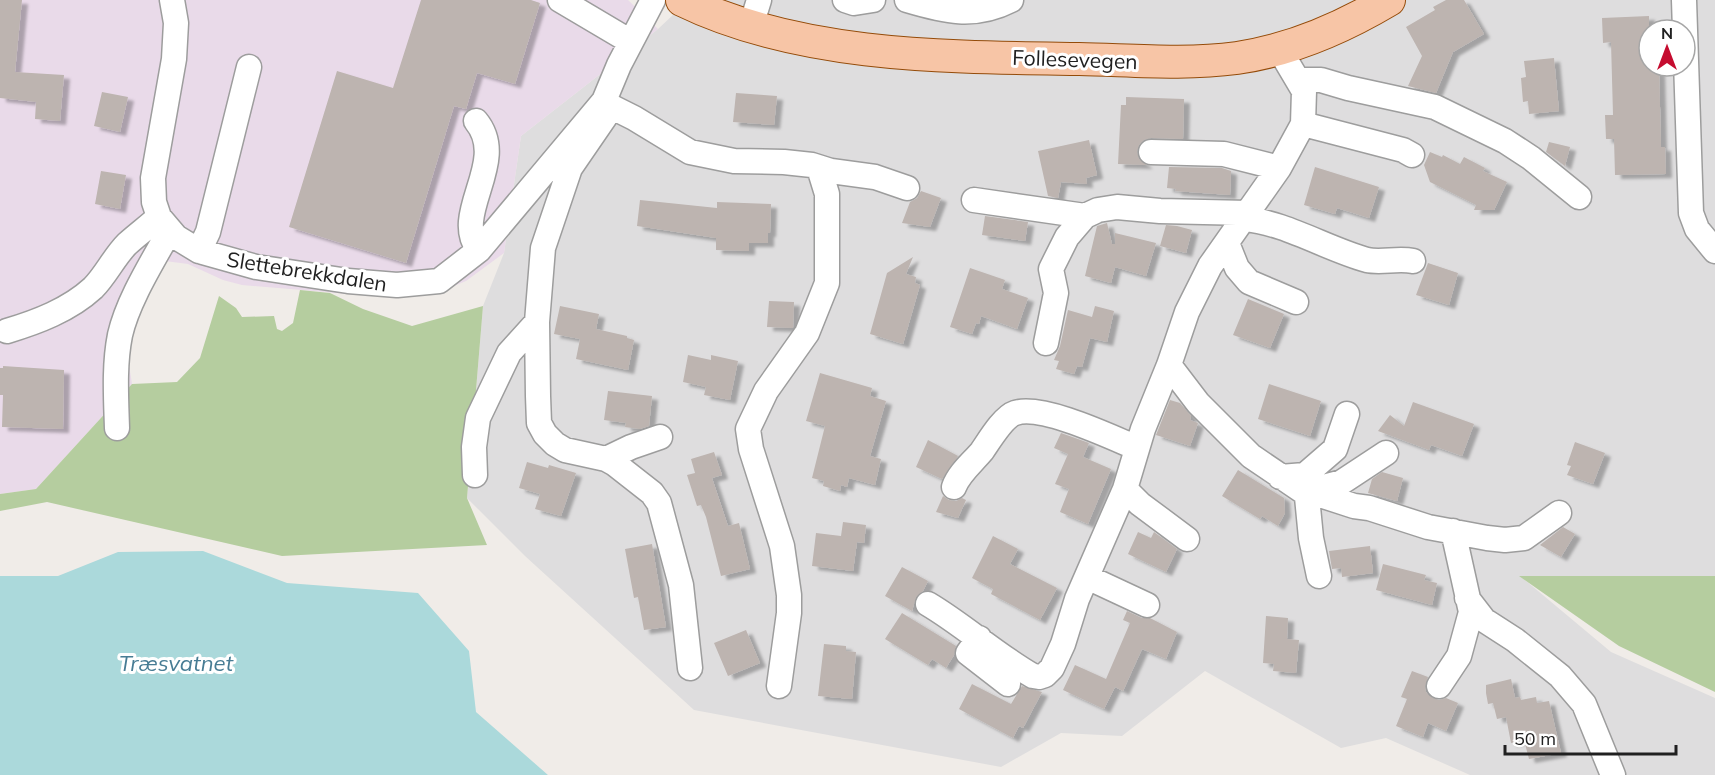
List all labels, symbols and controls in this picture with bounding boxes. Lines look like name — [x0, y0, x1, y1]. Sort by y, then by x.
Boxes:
north arrow — [1637, 18, 1697, 78]
text: N — [1661, 23, 1673, 43]
street label: Follesevegen — [1012, 44, 1138, 74]
street label: Slettebrekkdalen — [225, 245, 389, 297]
water label: Træsvatnet — [119, 649, 235, 677]
scale bar — [1505, 718, 1676, 756]
text: 50 m — [1514, 727, 1556, 750]

